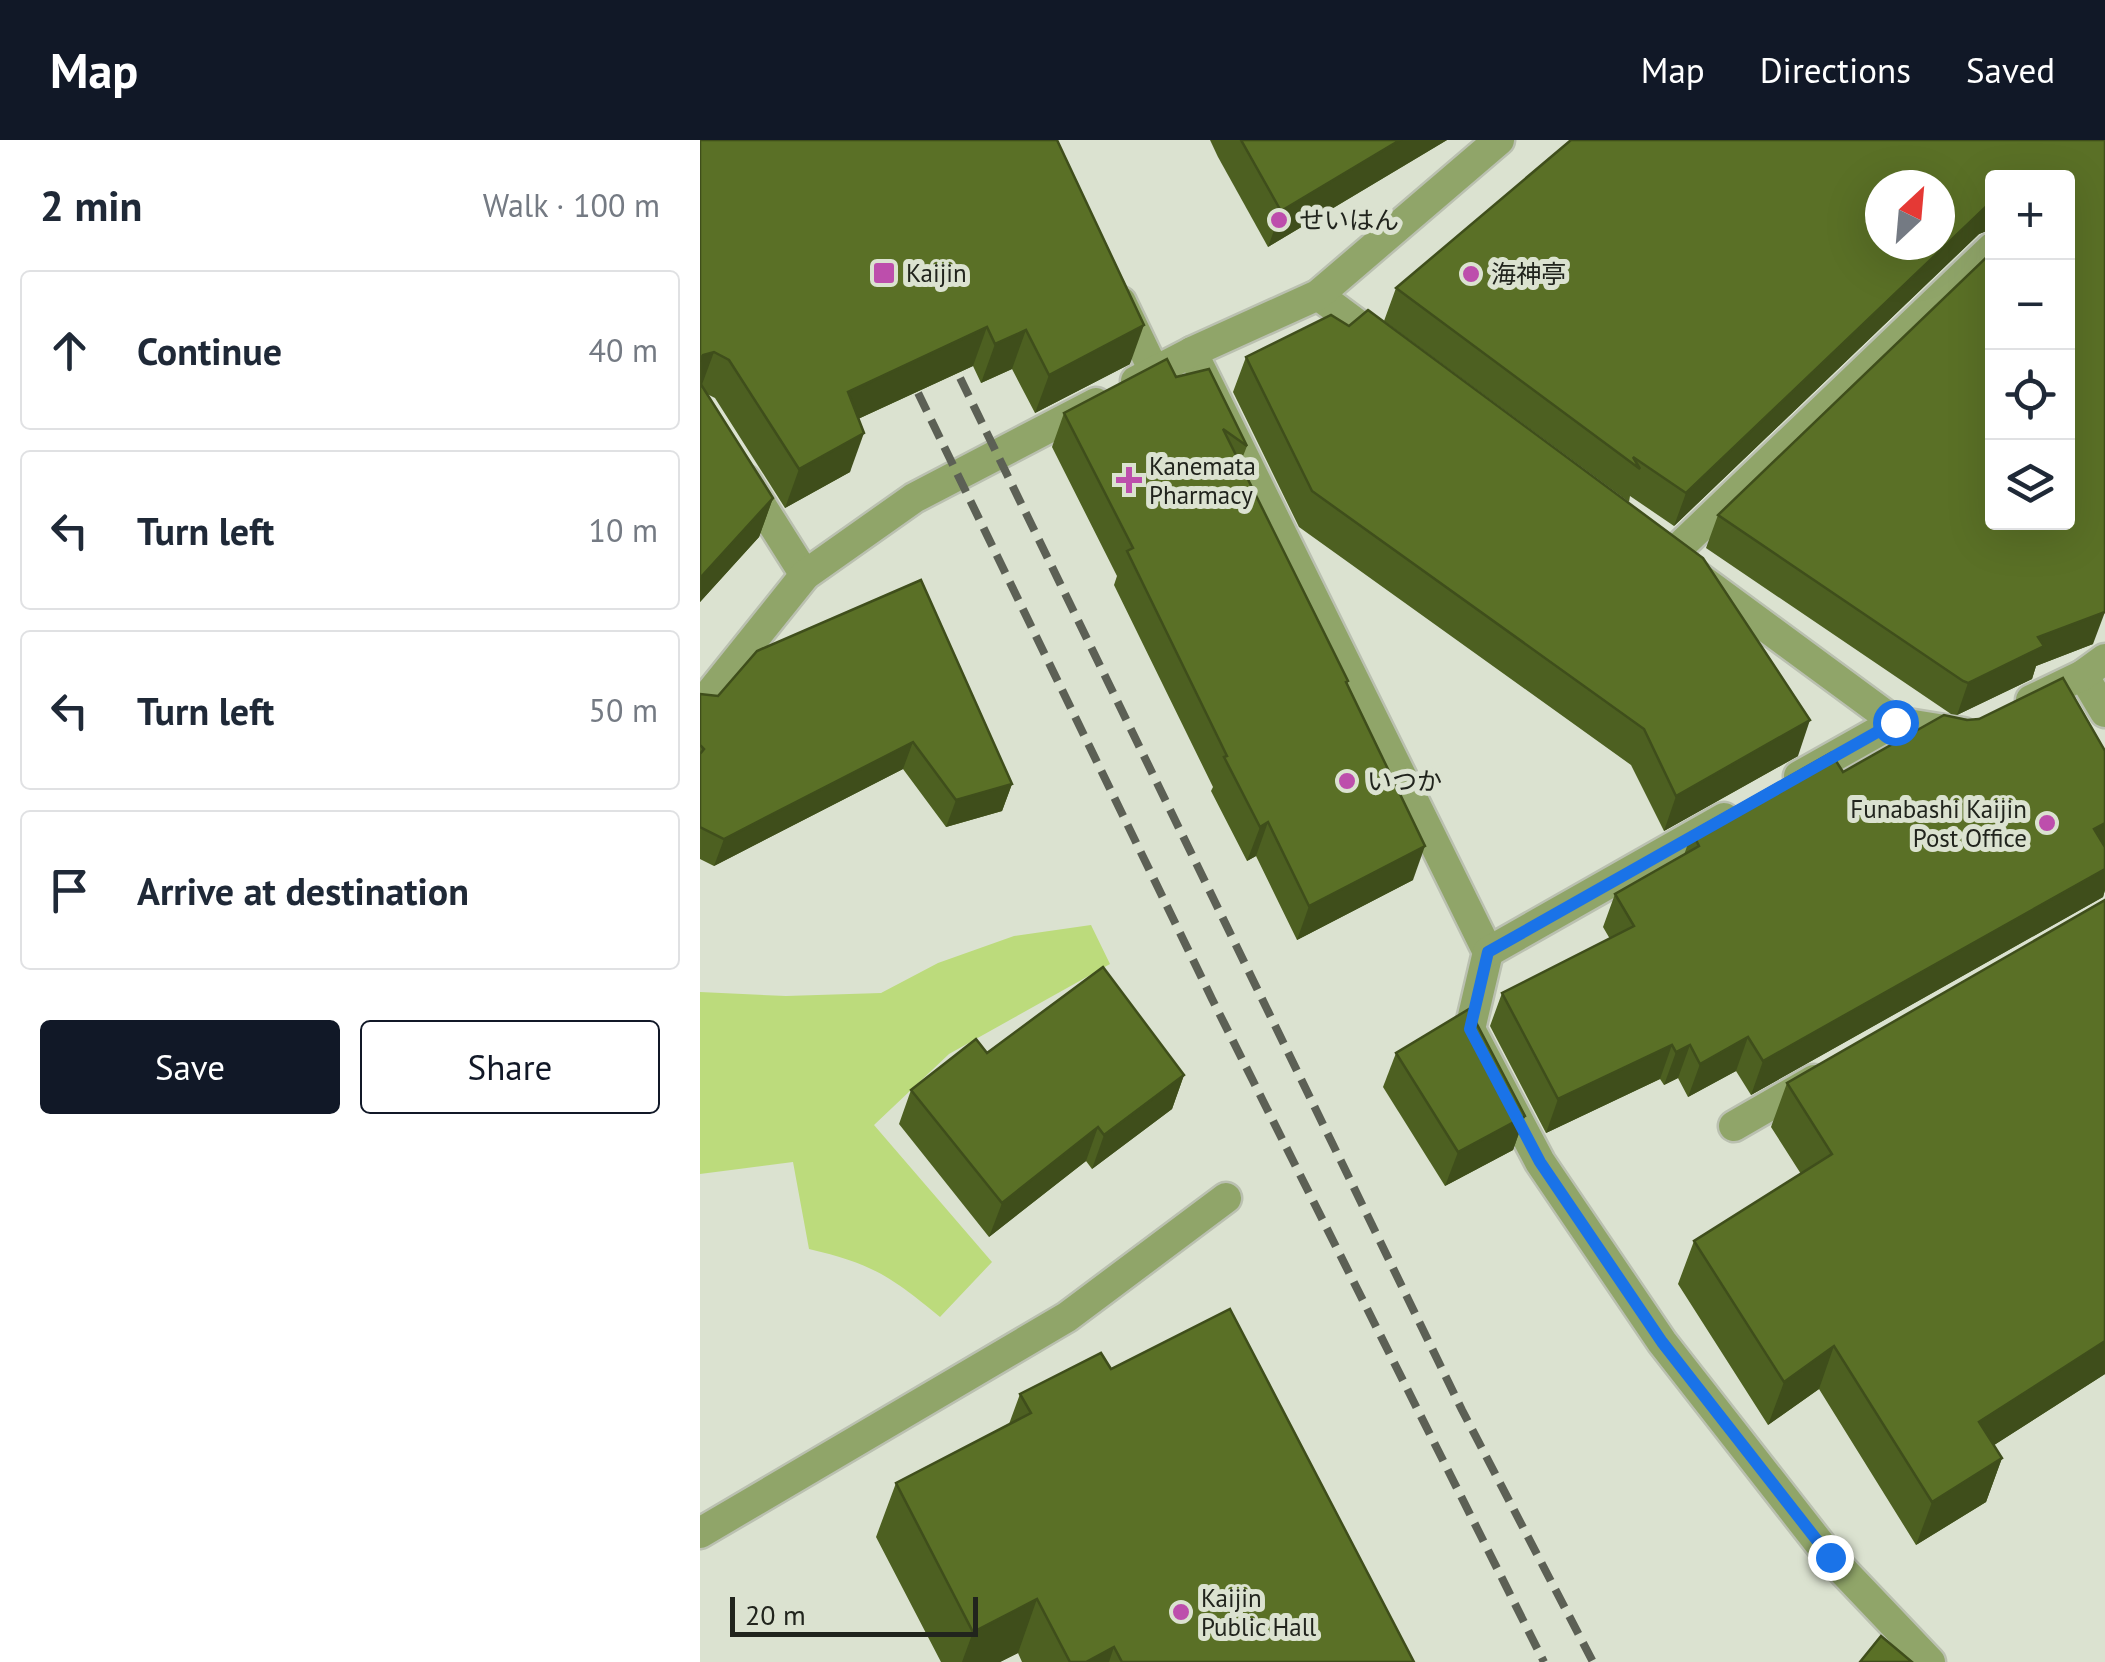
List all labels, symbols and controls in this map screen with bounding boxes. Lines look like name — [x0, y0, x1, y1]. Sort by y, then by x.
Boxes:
text: Map — [50, 39, 138, 101]
text: Map — [1641, 47, 1705, 93]
text: Directions — [1760, 47, 1911, 93]
text: Saved — [1966, 47, 2055, 93]
north arrow — [1865, 170, 1955, 260]
map controls — [1985, 170, 2075, 530]
button: + — [1985, 170, 2075, 260]
text: 2 min — [40, 178, 142, 233]
text: Walk · 100 m — [483, 184, 660, 226]
place label: せいはん — [1299, 204, 1399, 236]
marker: せいはん — [1268, 209, 1290, 231]
place label: Kaijin — [906, 257, 967, 289]
place label: 海神亭 — [1491, 258, 1566, 290]
marker: Kaijin — [871, 260, 897, 286]
button: − — [1985, 260, 2075, 350]
marker: 海神亭 — [1460, 263, 1482, 285]
icon: ahead — [42, 323, 97, 378]
text: Continue — [137, 326, 282, 375]
text: 40 m — [589, 329, 658, 371]
button: locate — [1985, 350, 2075, 440]
button: layers — [1985, 440, 2075, 530]
place label: Kanemata Pharmacy — [1149, 450, 1256, 511]
marker: Kanemata Pharmacy — [1118, 469, 1140, 491]
icon: left — [42, 503, 97, 558]
text: Turn left — [137, 506, 274, 555]
text: 10 m — [589, 509, 658, 551]
icon: left — [42, 683, 97, 738]
text: Turn left — [137, 686, 274, 735]
text: 50 m — [589, 689, 658, 731]
route start — [1873, 700, 1919, 746]
place label: いつか — [1367, 765, 1442, 797]
marker: いつか — [1336, 770, 1358, 792]
place label: Funabashi Kaijin Post Office — [1850, 793, 2027, 854]
marker: Funabashi Kaijin Post Office — [2036, 812, 2058, 834]
icon: arrive — [42, 863, 97, 918]
text: Arrive at destination — [137, 866, 469, 915]
button: Save — [40, 1020, 340, 1114]
button: Share — [360, 1020, 660, 1114]
route end — [1808, 1535, 1854, 1581]
place label: Kaijin Public Hall — [1201, 1582, 1317, 1643]
scale bar — [730, 1592, 978, 1636]
text: 20 m — [745, 1596, 806, 1633]
marker: Kaijin Public Hall — [1170, 1601, 1192, 1623]

